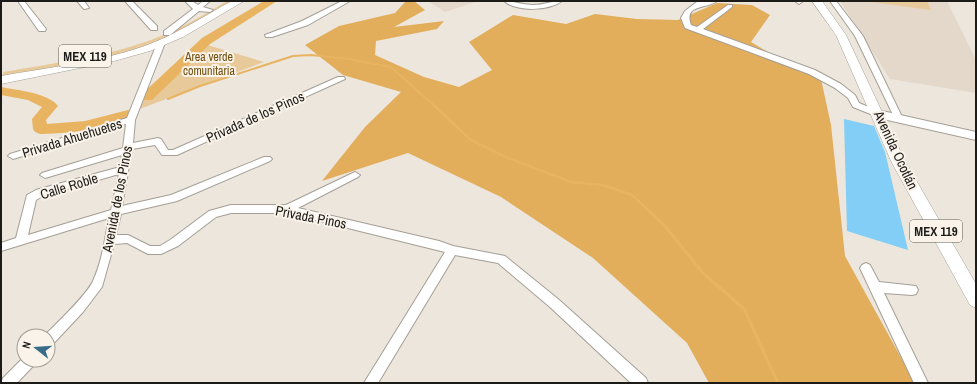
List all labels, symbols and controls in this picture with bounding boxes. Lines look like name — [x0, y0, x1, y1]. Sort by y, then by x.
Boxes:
road number: MEX 119 — [59, 45, 111, 67]
park label: Area verde comunitaria — [183, 49, 236, 79]
street label: Privada de los Pinos — [203, 87, 307, 147]
street label: Avenida Ocotlán — [870, 107, 922, 192]
street label: Privada Ahuehuetes — [20, 114, 124, 162]
street label: Avenida de los Pinos — [98, 144, 136, 255]
street label: Calle Roble — [38, 169, 100, 203]
street label: Privada Pinos — [274, 201, 348, 233]
road number: MEX 119 — [910, 220, 962, 242]
north arrow — [16, 328, 56, 368]
text: N — [19, 340, 34, 350]

